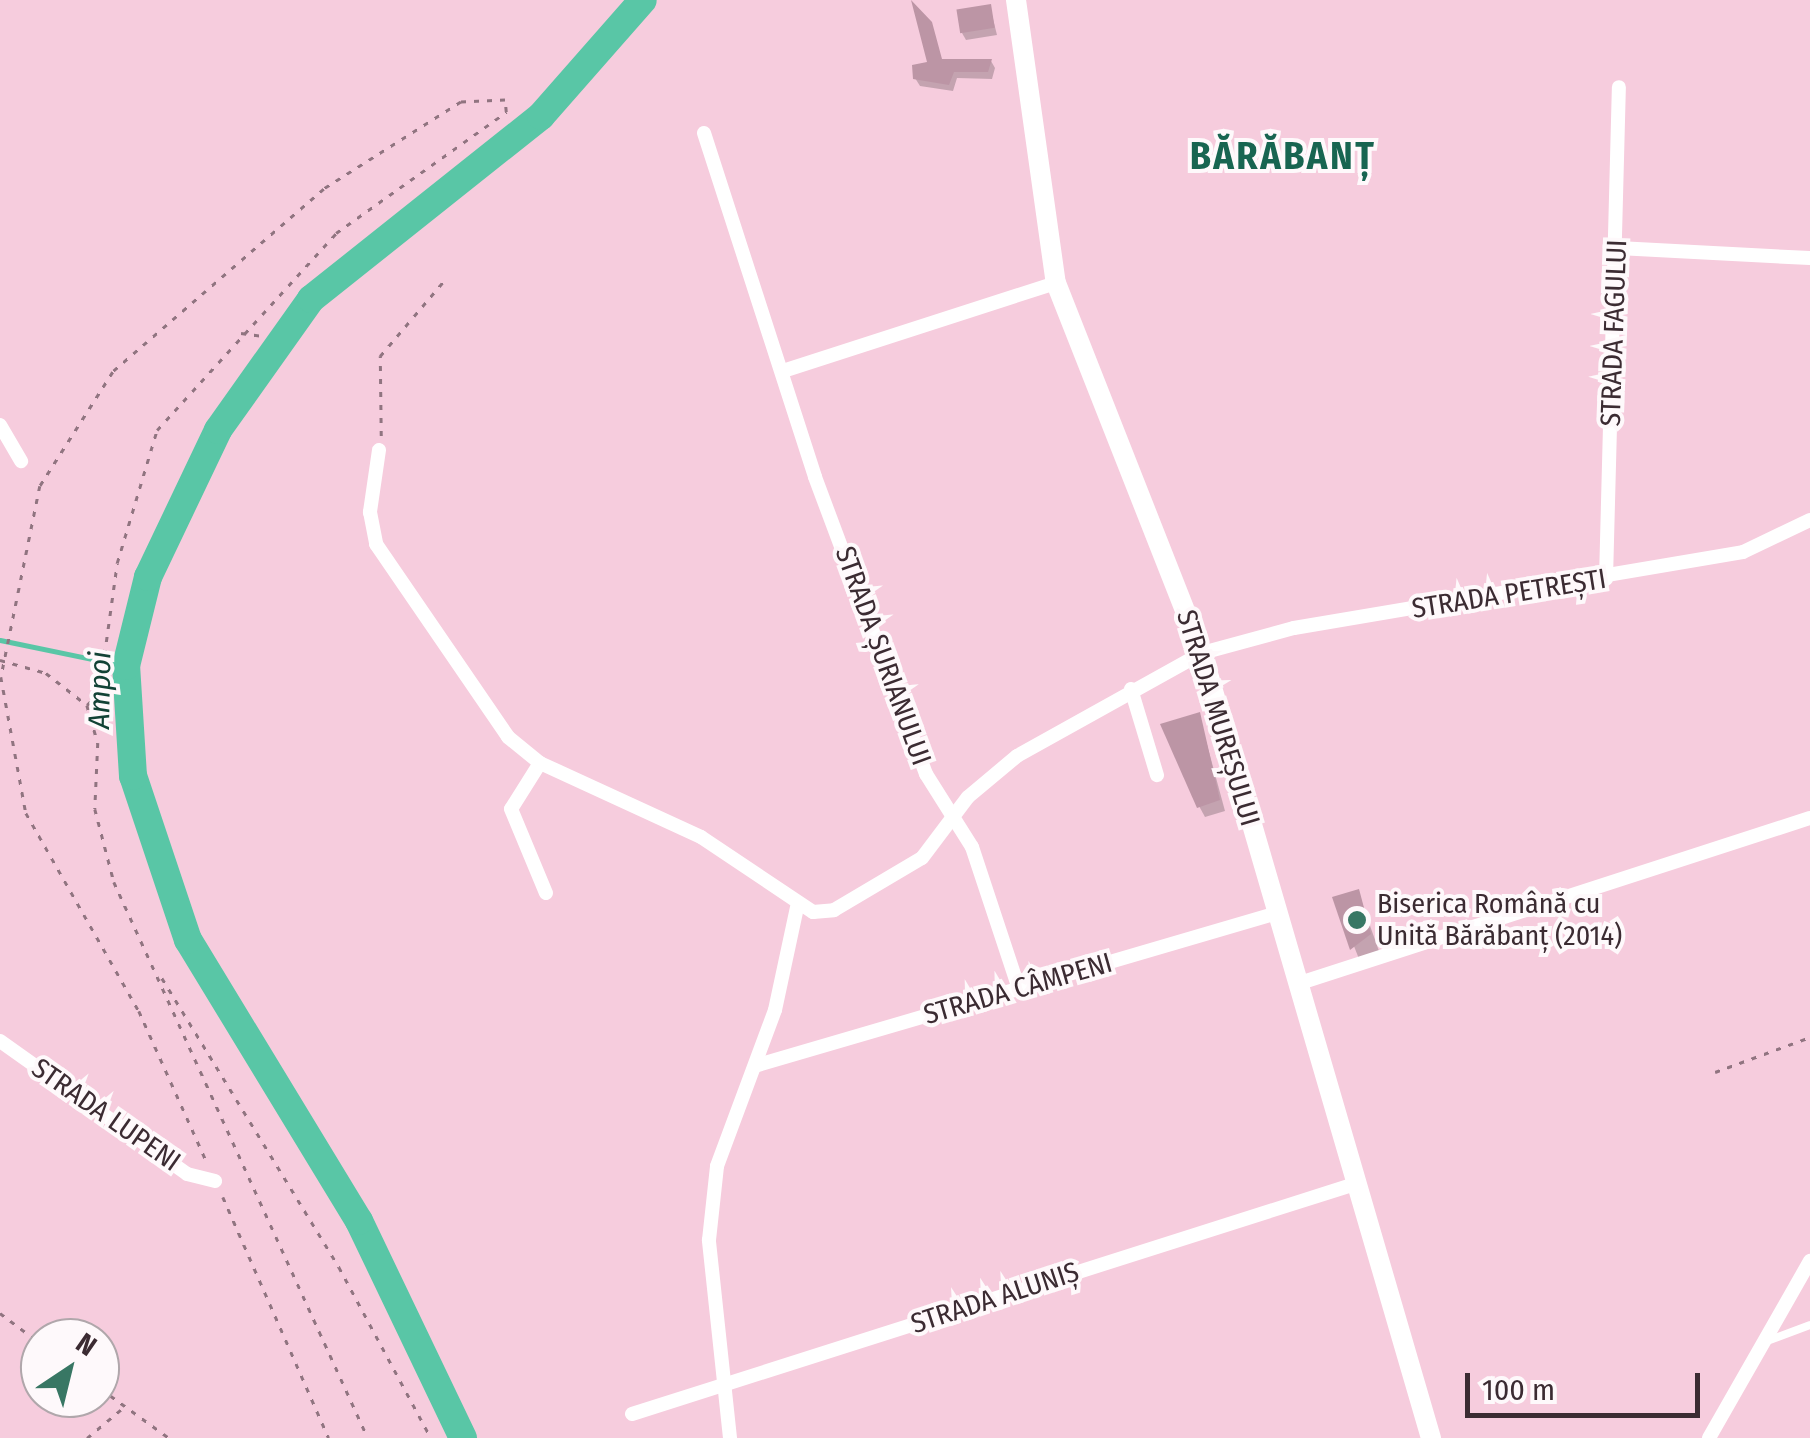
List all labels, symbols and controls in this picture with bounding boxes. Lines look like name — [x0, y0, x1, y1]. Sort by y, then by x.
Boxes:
district label: BĂRĂBANȚ — [1190, 134, 1376, 180]
street label: STRADA FAGULUI — [1594, 239, 1634, 427]
street label: STRADA ȘURIANULUI — [828, 542, 938, 770]
street label: STRADA PETREȘTI — [1410, 562, 1608, 626]
street label: STRADA MUREȘULUI — [1169, 606, 1267, 830]
water label: Ampoi — [81, 651, 119, 729]
place label: Biserica Română cu Unită Bărăbanț (2014) — [1377, 887, 1622, 953]
marker: Biserica Română cu Unită Bărăbanț (2014) — [1346, 909, 1368, 931]
street label: STRADA CÂMPENI — [920, 946, 1116, 1032]
street label: STRADA LUPENI — [25, 1051, 187, 1179]
street label: STRADA ALUNIȘ — [907, 1255, 1083, 1341]
north arrow — [20, 1318, 120, 1418]
text: N — [70, 1326, 103, 1363]
scale bar — [1470, 1353, 1705, 1415]
text: 100 m — [1482, 1372, 1555, 1408]

